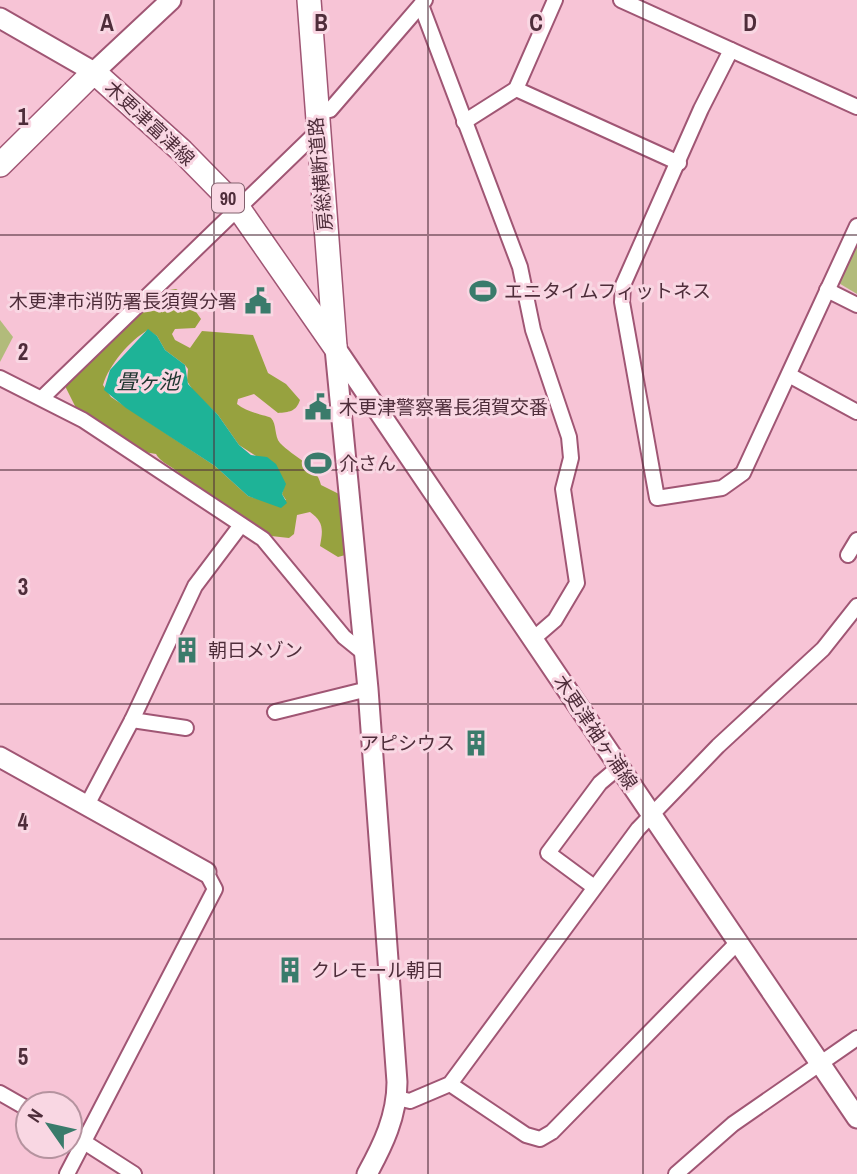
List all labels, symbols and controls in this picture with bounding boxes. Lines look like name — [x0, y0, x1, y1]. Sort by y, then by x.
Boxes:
text: A — [100, 7, 114, 38]
text: B — [314, 7, 328, 38]
text: C — [529, 7, 543, 38]
text: D — [743, 7, 757, 38]
street label: 木更津富津線 — [99, 75, 201, 171]
text: 1 — [18, 101, 29, 132]
street label: 房総横断道路 — [302, 116, 338, 232]
road number: 90 — [212, 183, 244, 212]
sports icon: エニタイムフィットネス — [468, 276, 498, 306]
place label: エニタイムフィットネス — [504, 278, 711, 304]
public building icon: 木更津市消防署長須賀分署 — [243, 286, 273, 316]
place label: 木更津市消防署長須賀分署 — [9, 288, 237, 314]
text: 2 — [18, 336, 28, 367]
water label: 畳ヶ池 — [117, 367, 181, 396]
public building icon: 木更津警察署長須賀交番 — [303, 392, 333, 422]
place label: 木更津警察署長須賀交番 — [339, 394, 548, 420]
sports icon: 介さん — [303, 448, 333, 478]
place label: 介さん — [339, 450, 396, 476]
text: 3 — [18, 571, 28, 602]
building icon: 朝日メゾン — [172, 635, 202, 665]
place label: 朝日メゾン — [208, 637, 303, 663]
street label: 木更津袖ヶ浦線 — [548, 670, 644, 794]
building icon: アピシウス — [461, 728, 491, 758]
place label: アピシウス — [360, 730, 455, 756]
text: 4 — [18, 806, 29, 837]
building icon: クレモール朝日 — [275, 955, 305, 985]
place label: クレモール朝日 — [311, 957, 444, 983]
text: 5 — [18, 1041, 28, 1072]
north arrow — [14, 1090, 84, 1160]
text: N — [21, 1104, 49, 1127]

